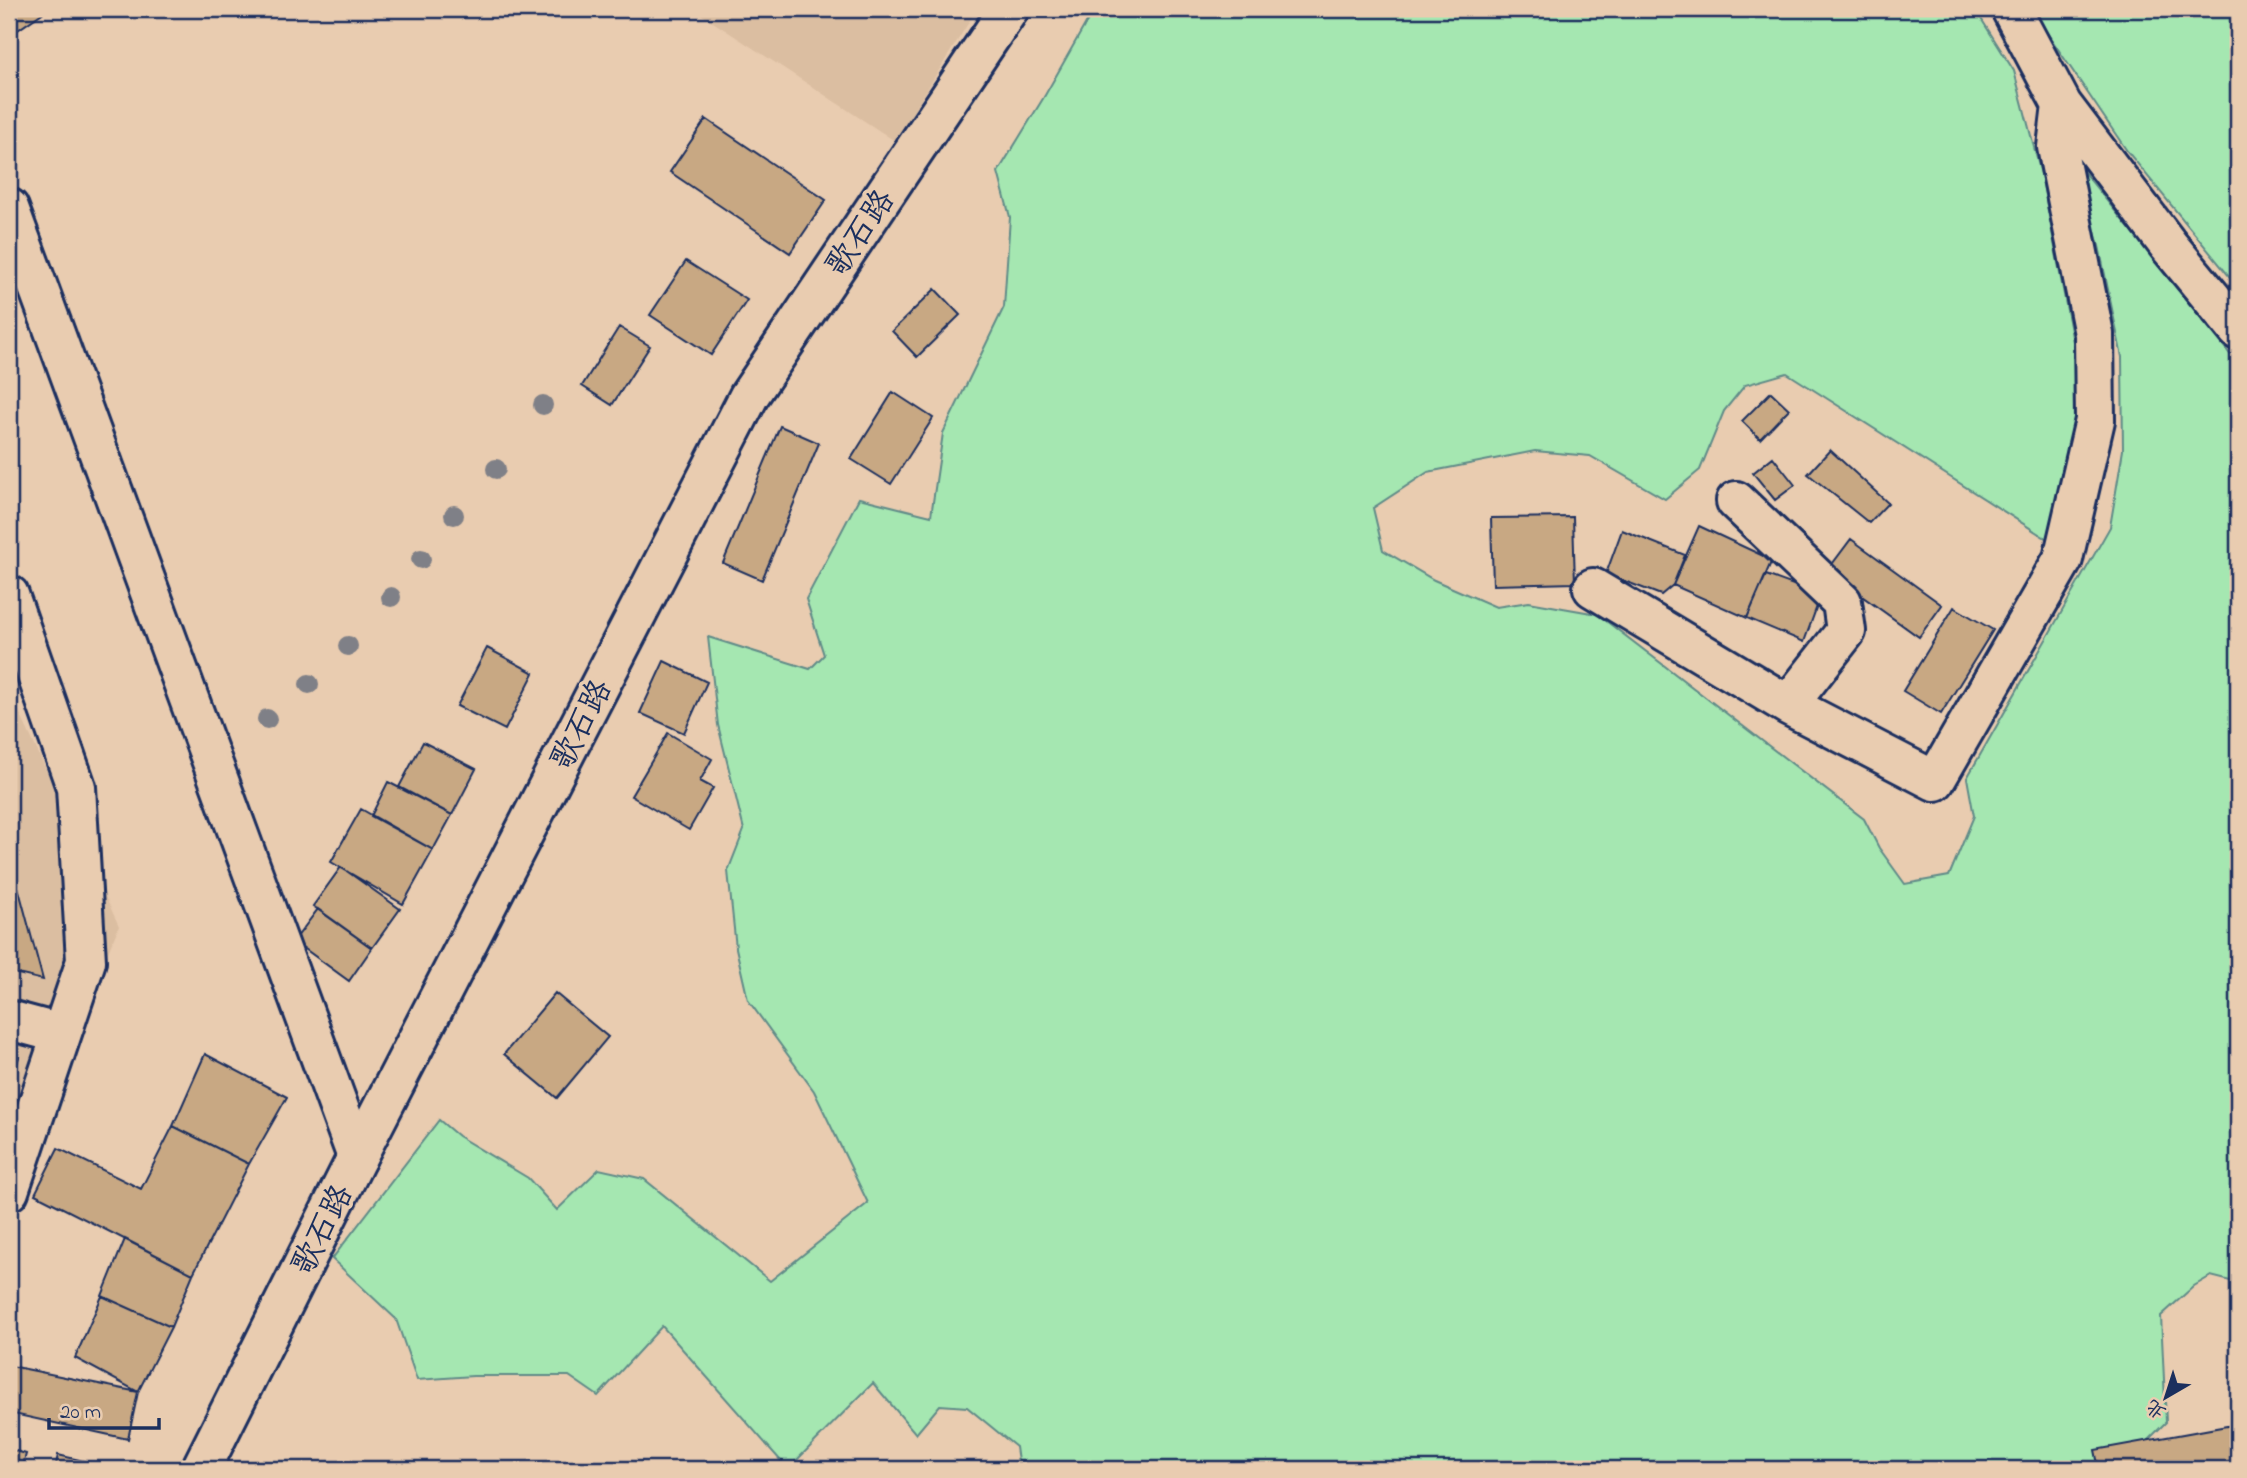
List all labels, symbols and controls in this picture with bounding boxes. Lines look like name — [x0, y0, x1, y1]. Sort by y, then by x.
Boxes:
street label: 歌石路 — [816, 181, 908, 287]
street label: 歌石路 — [540, 672, 626, 779]
street label: 歌石路 — [281, 1177, 367, 1284]
north arrow — [2132, 1362, 2202, 1432]
scale bar — [49, 1387, 159, 1431]
text: 北 — [2141, 1392, 2173, 1425]
text: 20 m — [60, 1398, 101, 1428]

